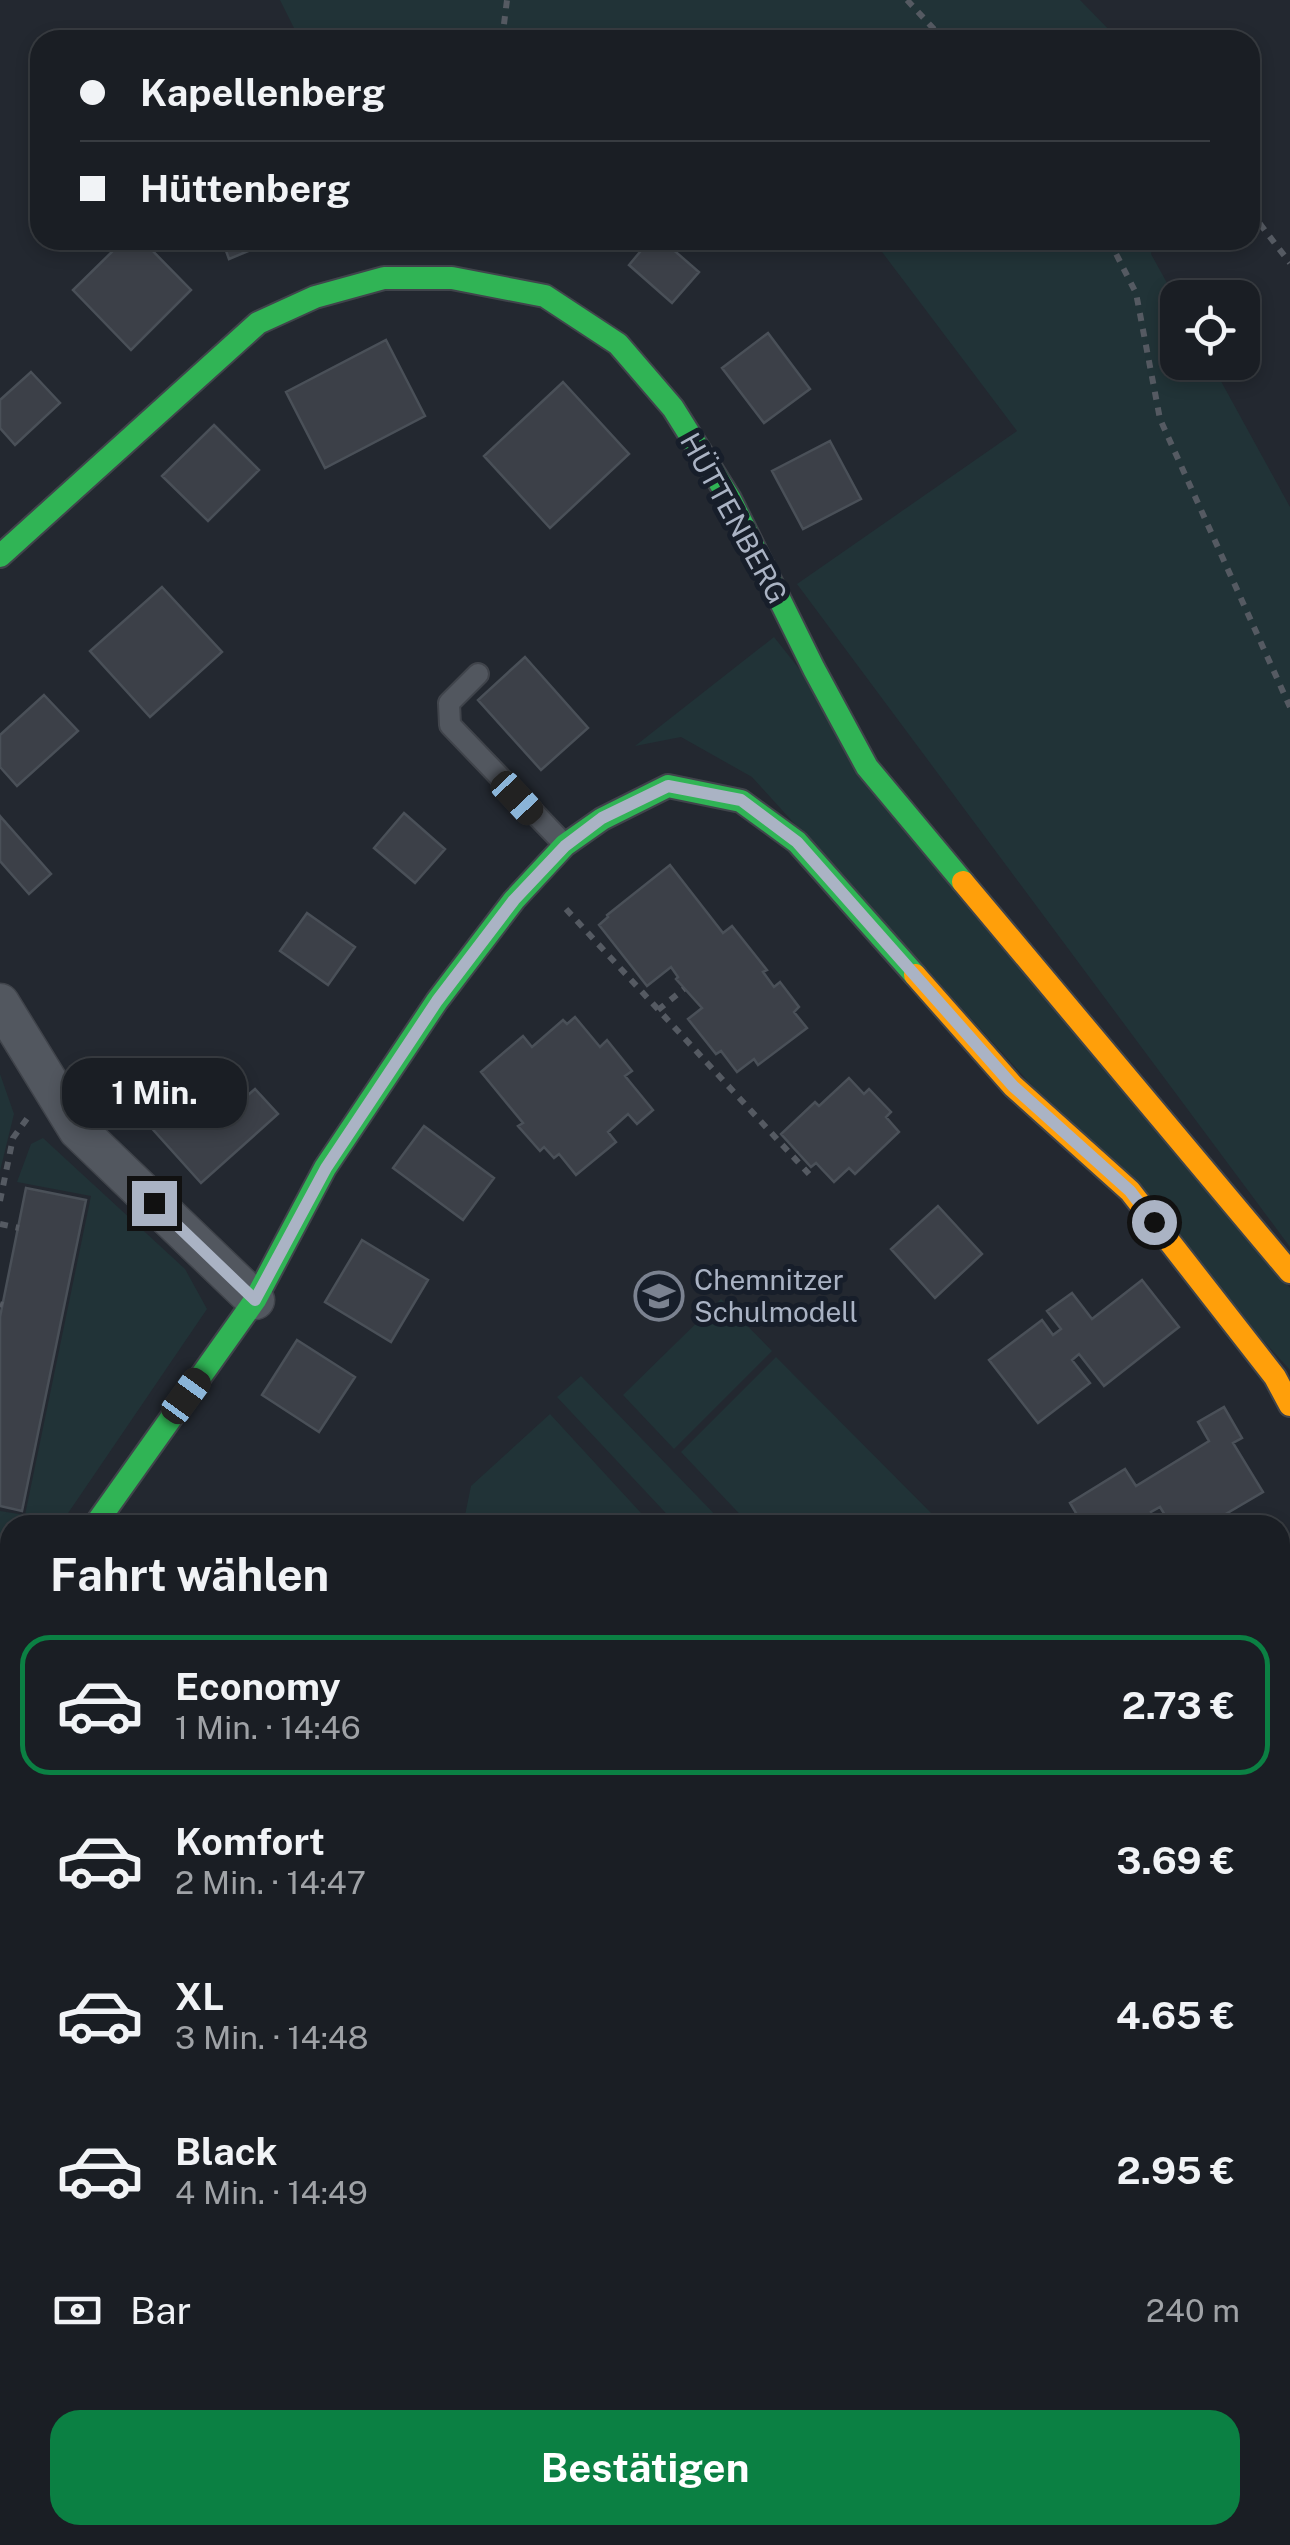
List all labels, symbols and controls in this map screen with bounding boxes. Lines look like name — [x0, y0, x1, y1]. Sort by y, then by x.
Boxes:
text: Kapellenberg — [140, 70, 385, 115]
text: Hüttenberg — [140, 166, 350, 211]
map controls — [1160, 280, 1260, 380]
button: locate — [1160, 280, 1260, 380]
street label: HÜTTENBERG — [674, 427, 795, 609]
car — [486, 766, 548, 830]
callout: 1 Min. — [62, 1058, 246, 1128]
text: 1 Min. — [111, 1074, 198, 1111]
route end — [132, 1181, 177, 1226]
route start — [1132, 1200, 1177, 1245]
place label: Chemnitzer Schulmodell — [694, 1263, 858, 1328]
school or university icon: Chemnitzer Schulmodell — [633, 1270, 685, 1322]
car — [156, 1363, 216, 1429]
text: Fahrt wählen — [50, 1548, 329, 1601]
icon: car — [55, 1660, 145, 1750]
text: Economy — [175, 1664, 341, 1709]
text: 2.73 € — [1122, 1683, 1235, 1728]
text: 1 Min. · 14:46 — [175, 1709, 361, 1746]
icon: car — [55, 1815, 145, 1905]
text: Komfort — [175, 1819, 325, 1864]
text: 3.69 € — [1116, 1838, 1235, 1883]
text: 2 Min. · 14:47 — [175, 1864, 366, 1901]
icon: car — [55, 1970, 145, 2060]
text: XL — [175, 1974, 224, 2019]
text: 4.65 € — [1116, 1993, 1235, 2038]
text: 3 Min. · 14:48 — [175, 2019, 369, 2056]
icon: car — [55, 2125, 145, 2215]
text: Black — [175, 2129, 278, 2174]
text: 2.95 € — [1117, 2148, 1235, 2193]
text: 4 Min. · 14:49 — [175, 2174, 368, 2211]
icon: cash — [50, 2283, 105, 2338]
text: Bar — [130, 2288, 191, 2333]
text: 240 m — [1146, 2292, 1240, 2329]
button: Bestätigen — [50, 2410, 1240, 2525]

